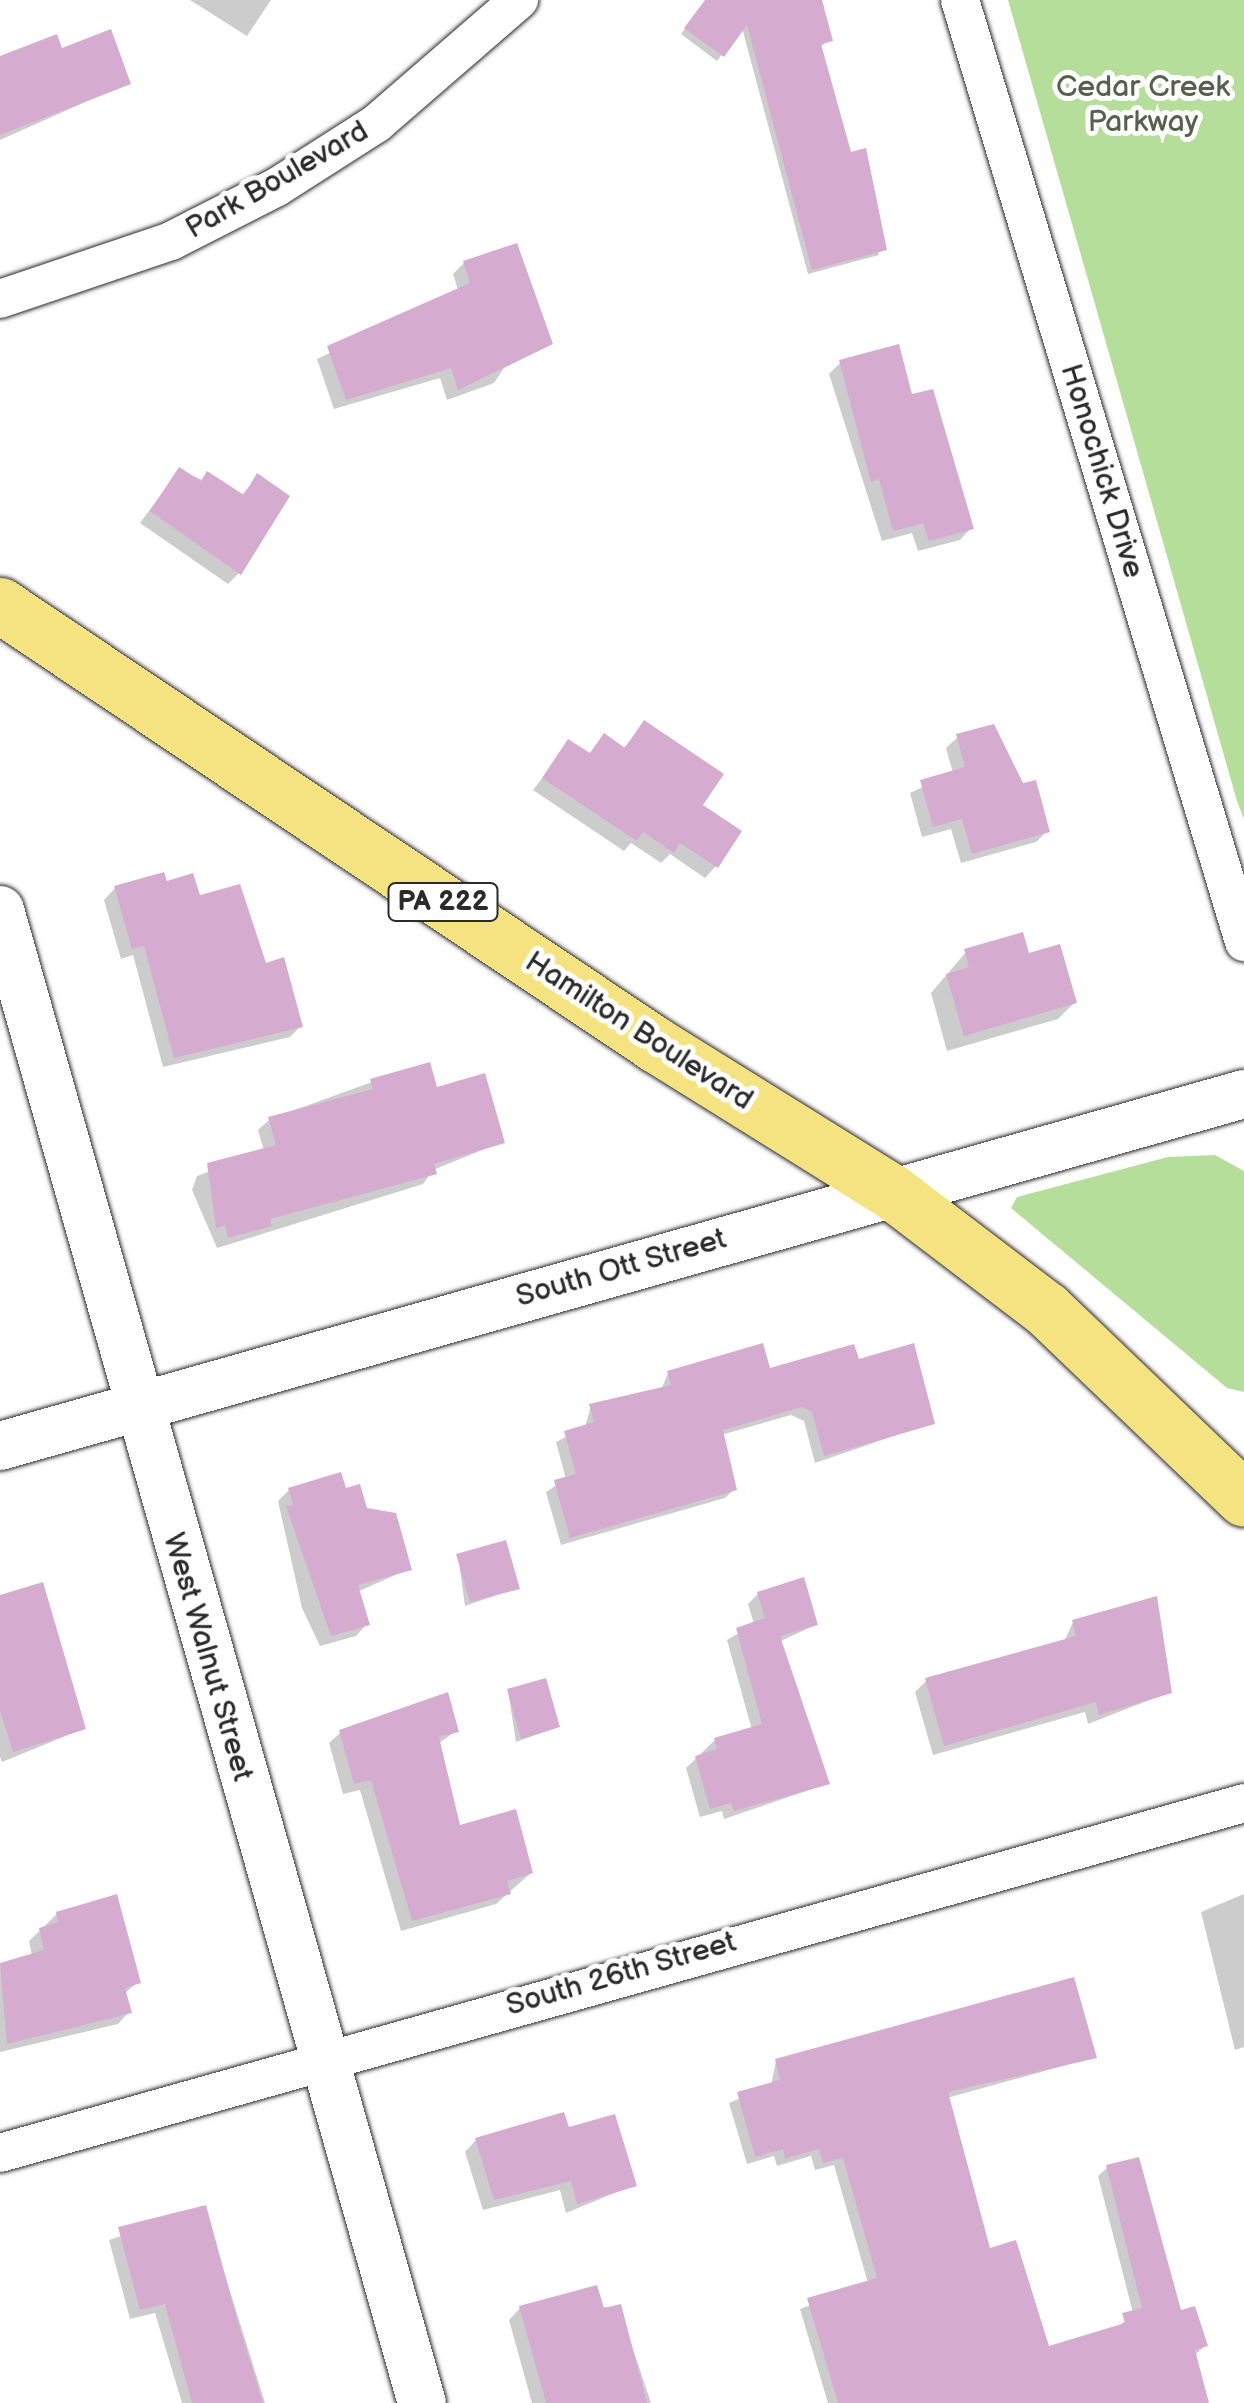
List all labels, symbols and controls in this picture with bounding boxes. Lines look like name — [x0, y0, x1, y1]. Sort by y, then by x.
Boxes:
park label: Cedar Creek Parkway — [1056, 69, 1230, 140]
street label: Park Boulevard — [179, 113, 375, 247]
street label: Honochick Drive — [1052, 360, 1152, 582]
road number: PA 222 — [386, 879, 500, 925]
street label: Hamilton Boulevard — [518, 944, 760, 1118]
street label: South Ott Street — [512, 1221, 730, 1315]
street label: West Walnut Street — [155, 1528, 261, 1786]
street label: South 26th Street — [502, 1924, 740, 2024]

